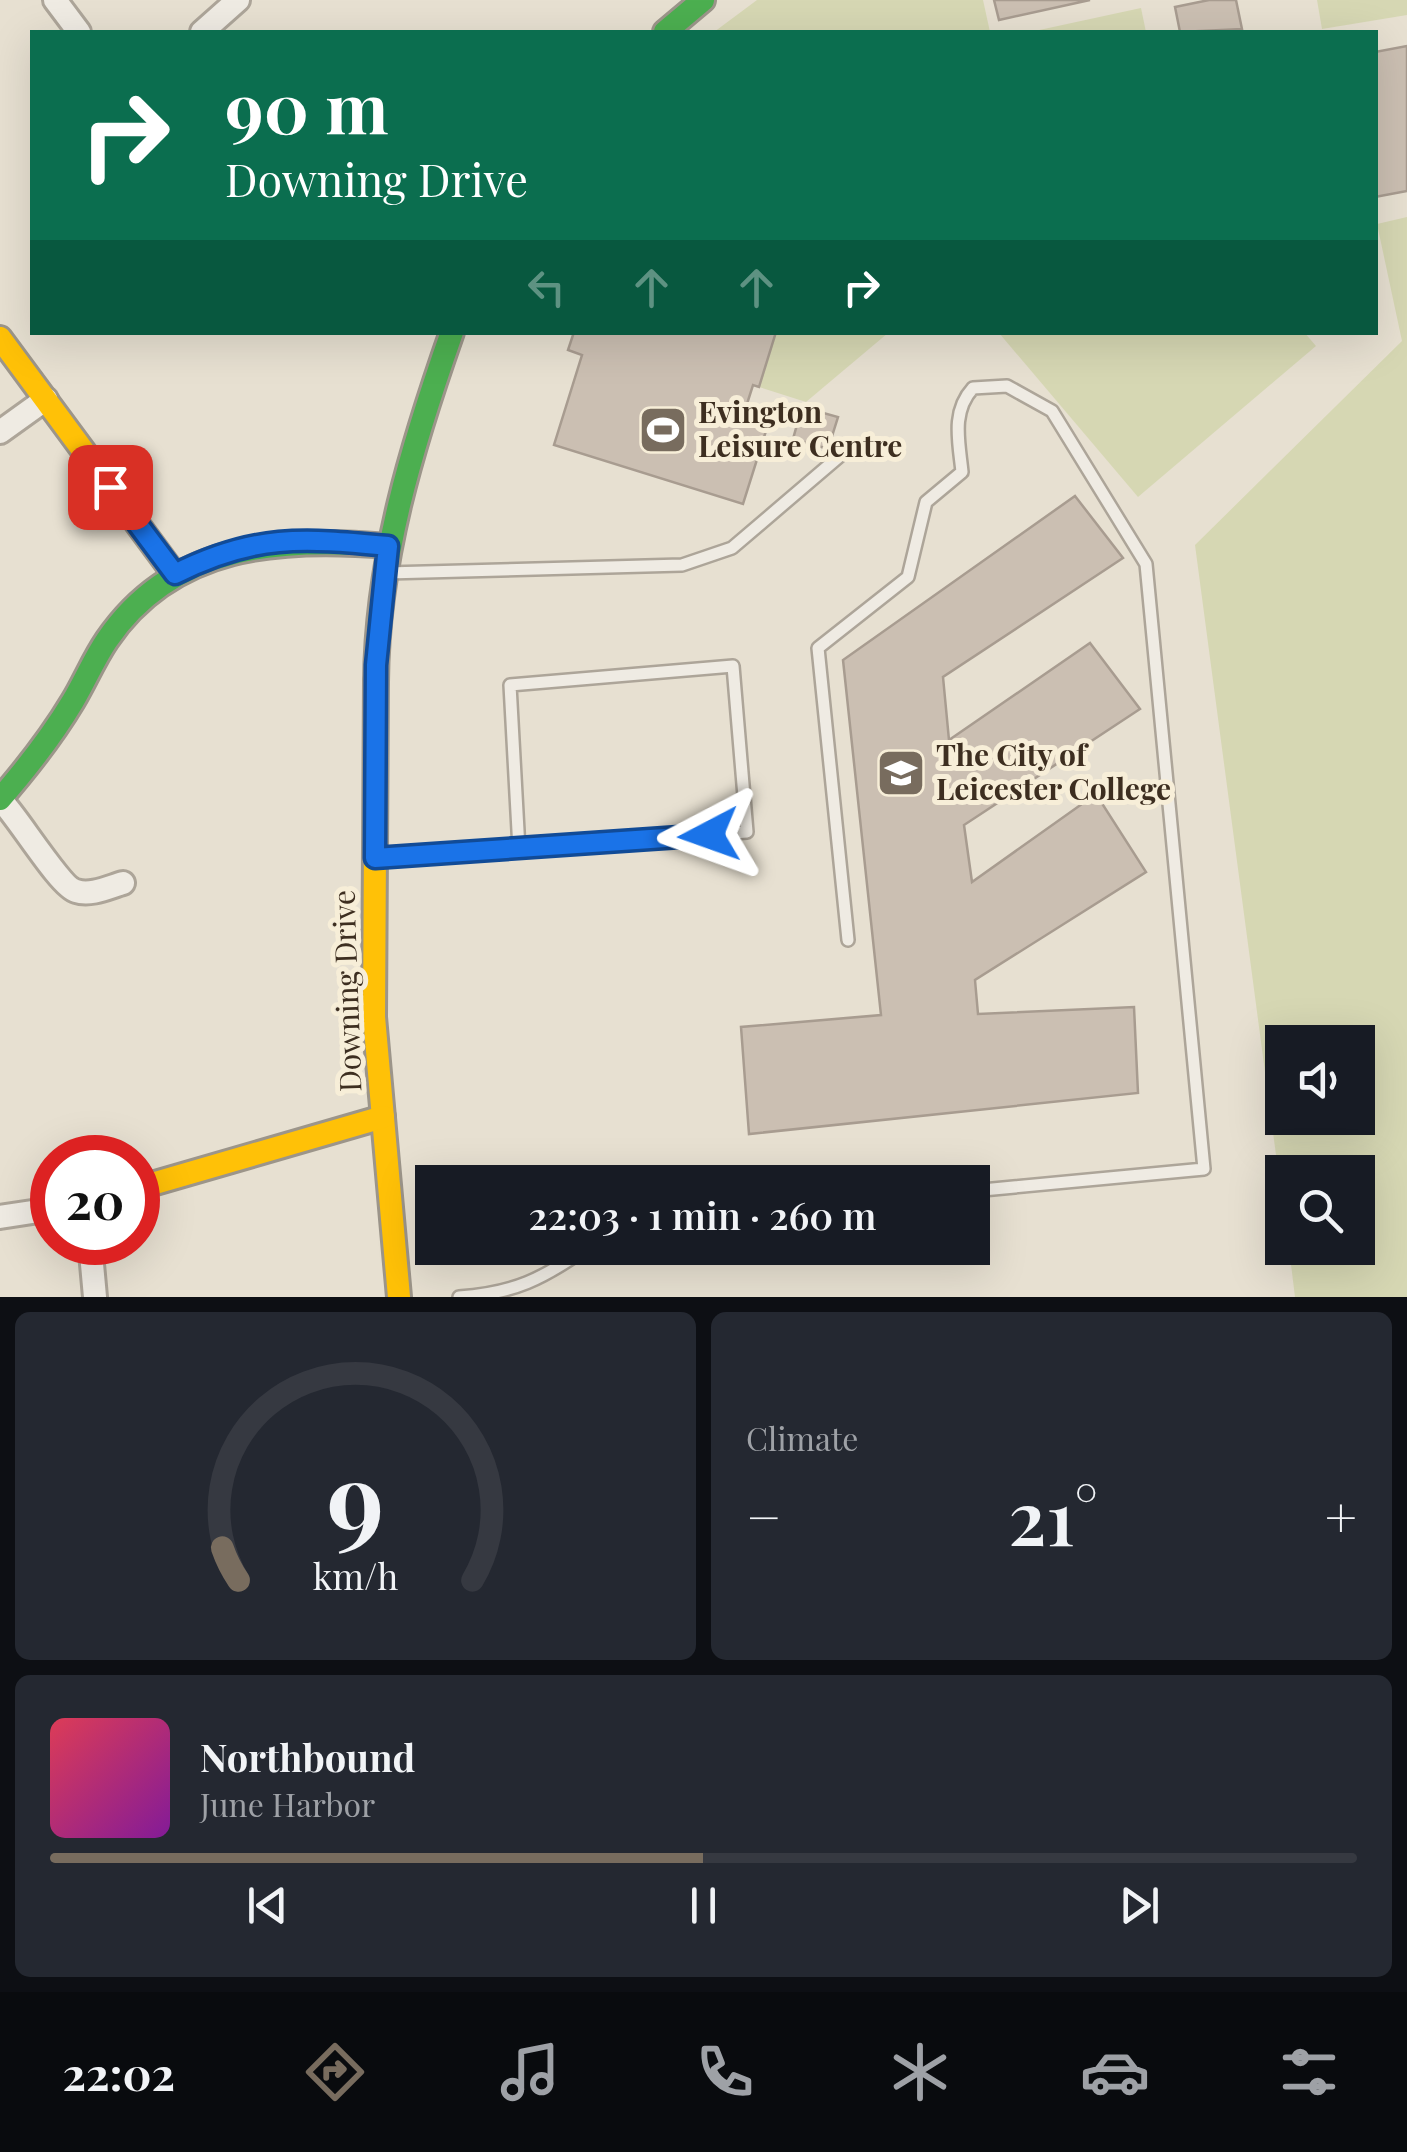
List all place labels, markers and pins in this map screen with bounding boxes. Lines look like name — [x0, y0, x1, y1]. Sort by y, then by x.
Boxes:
place label: Evington Leisure Centre — [698, 391, 902, 465]
sports icon: Evington Leisure Centre — [637, 404, 689, 456]
pin — [68, 445, 153, 530]
place label: The City of Leicester College — [936, 734, 1171, 808]
school or university icon: The City of Leicester College — [875, 747, 927, 799]

